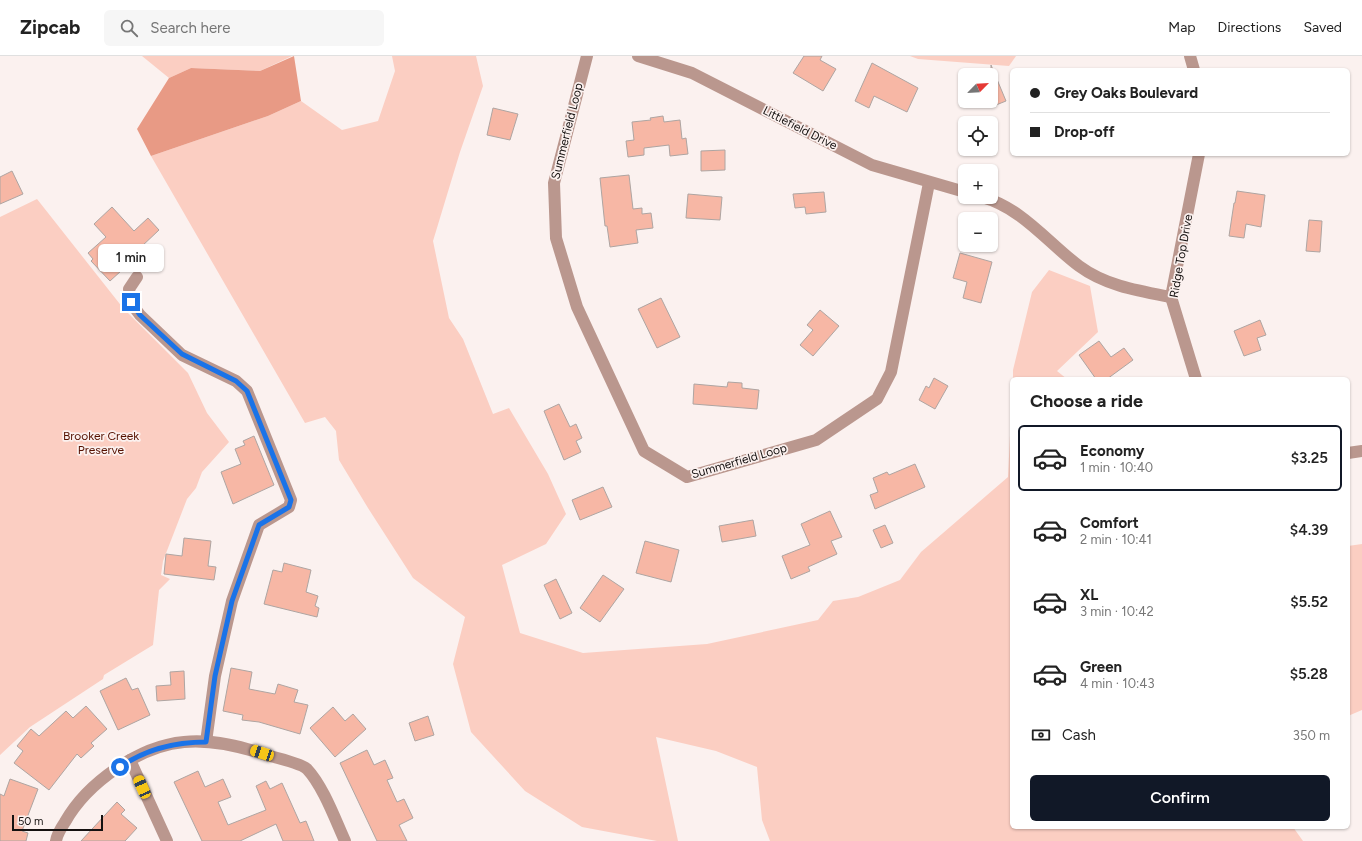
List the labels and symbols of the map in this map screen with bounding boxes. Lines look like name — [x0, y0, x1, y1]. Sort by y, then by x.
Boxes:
north arrow — [958, 68, 998, 108]
street label: Summerfield Loop — [548, 81, 586, 181]
street label: Littlefield Drive — [761, 103, 840, 153]
street label: Ridge Top Drive — [1167, 213, 1195, 299]
callout: 1 min — [98, 244, 164, 272]
route end — [122, 293, 140, 311]
park label: Brooker Creek Preserve — [63, 429, 139, 457]
street label: Summerfield Loop — [690, 441, 788, 481]
car — [249, 744, 275, 762]
route start — [111, 758, 129, 776]
car — [132, 774, 152, 800]
scale bar — [12, 813, 103, 832]

